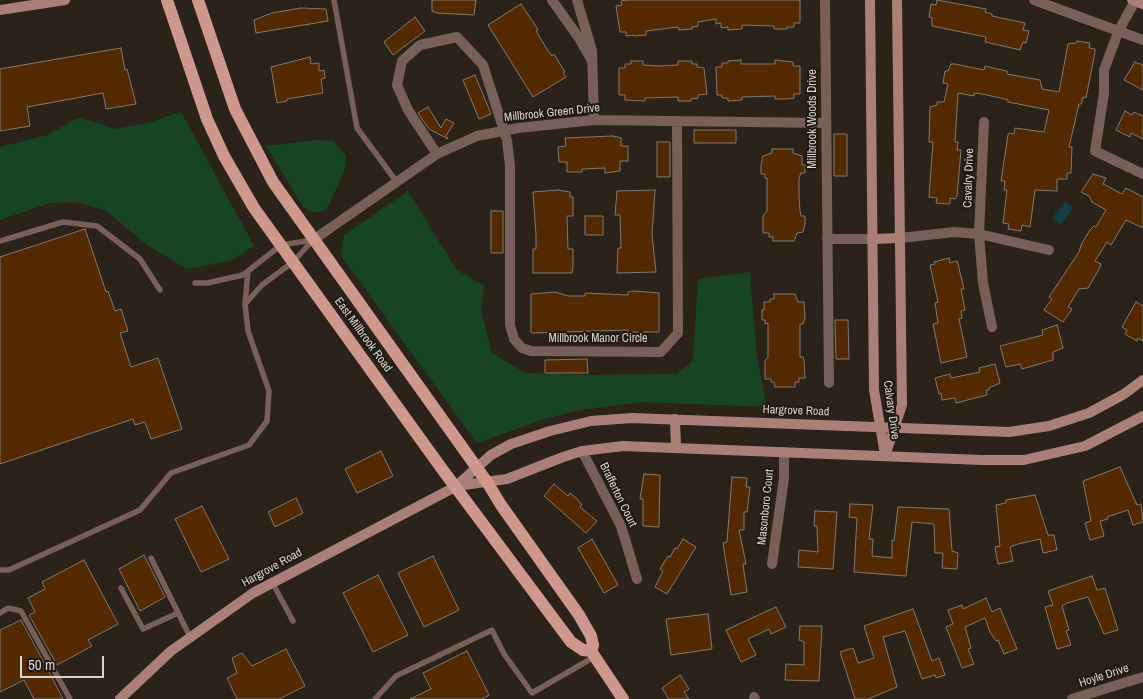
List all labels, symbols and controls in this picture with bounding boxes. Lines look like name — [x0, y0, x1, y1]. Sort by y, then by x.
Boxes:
street label: Millbrook Woods Drive — [806, 69, 820, 169]
street label: Millbrook Green Drive — [503, 101, 601, 125]
street label: Cavalry Drive — [961, 148, 977, 208]
street label: East Millbrook Road — [331, 295, 395, 375]
street label: Millbrook Manor Circle — [549, 332, 647, 346]
street label: Calvary Drive — [880, 379, 902, 441]
street label: Hargrove Road — [762, 403, 830, 419]
street label: Brafferton Court — [596, 460, 640, 530]
street label: Masonboro Court — [755, 468, 777, 546]
street label: Hargrove Road — [239, 546, 305, 590]
scale bar — [22, 646, 106, 678]
text: 50 m — [28, 654, 55, 675]
street label: Hoyle Drive — [1077, 661, 1131, 691]

